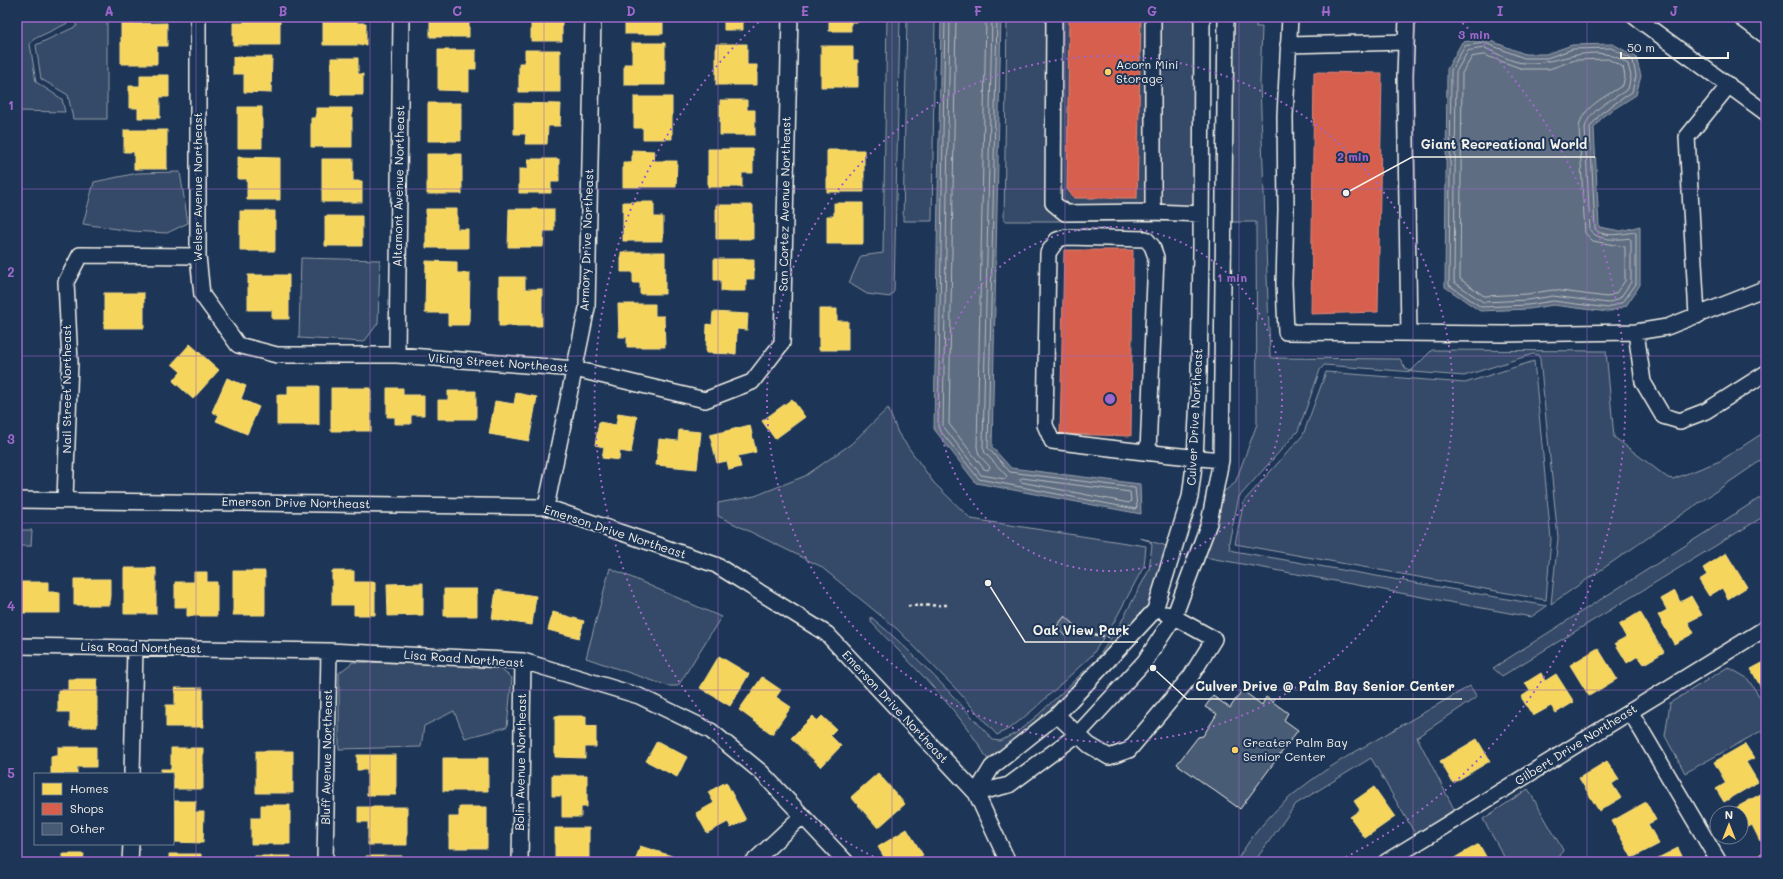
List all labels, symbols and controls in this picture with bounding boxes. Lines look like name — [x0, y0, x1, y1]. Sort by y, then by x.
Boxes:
text: A — [104, 2, 114, 19]
text: B — [279, 2, 288, 19]
text: C — [452, 2, 462, 19]
text: D — [626, 2, 636, 19]
text: E — [801, 2, 809, 19]
text: F — [974, 2, 982, 19]
text: G — [1147, 2, 1157, 19]
text: H — [1321, 2, 1331, 19]
text: I — [1497, 2, 1504, 19]
text: J — [1670, 2, 1678, 19]
text: 3 min — [1458, 26, 1490, 42]
scale bar — [1621, 34, 1728, 60]
text: 50 m — [1627, 39, 1655, 55]
place label: Acorn Mini Storage — [1116, 56, 1179, 86]
marker: Acorn Mini Storage — [1103, 67, 1113, 77]
text: 1 — [8, 96, 14, 113]
street label: Altamont Avenue Northeast — [389, 105, 407, 267]
street label: Welser Avenue Northeast — [189, 112, 205, 262]
street label: San Cortez Avenue Northeast — [774, 116, 794, 292]
callout: Giant Recreational World — [1412, 132, 1595, 157]
text: Giant Recreational World — [1421, 135, 1587, 152]
text: 2 min — [1337, 148, 1369, 164]
street label: Armory Drive Northeast — [576, 168, 596, 312]
text: 2 — [7, 263, 15, 280]
text: 1 min — [1217, 269, 1247, 285]
street label: Nail Street Northeast — [58, 325, 74, 453]
street label: Culver Drive Northeast — [1182, 348, 1206, 486]
street label: Viking Street Northeast — [427, 349, 569, 375]
centre of rings — [1103, 392, 1117, 406]
text: 3 — [7, 430, 15, 447]
street label: Emerson Drive Northeast — [221, 493, 371, 511]
street label: Emerson Drive Northeast — [542, 500, 689, 562]
text: 4 — [7, 597, 15, 614]
callout: Oak View Park — [1025, 617, 1138, 642]
text: Oak View Park — [1033, 621, 1129, 638]
street label: Lisa Road Northeast — [80, 638, 202, 656]
street label: Lisa Road Northeast — [403, 646, 525, 670]
street label: Emerson Drive Northeast — [839, 646, 952, 766]
callout: Culver Drive @ Palm Bay Senior Center — [1187, 674, 1462, 699]
text: Culver Drive @ Palm Bay Senior Center — [1195, 677, 1455, 695]
street label: Bluff Avenue Northeast — [317, 689, 335, 825]
street label: Bolin Avenue Northeast — [511, 693, 529, 831]
street label: Gilbert Drive Northeast — [1511, 700, 1640, 788]
place label: Greater Palm Bay Senior Center — [1243, 734, 1348, 764]
marker: Greater Palm Bay Senior Center — [1230, 745, 1240, 755]
text: 5 — [7, 764, 15, 781]
legend — [34, 773, 174, 845]
text: Homes — [70, 780, 109, 796]
text: Shops — [70, 800, 104, 816]
north arrow — [1709, 805, 1749, 845]
text: N — [1725, 807, 1733, 822]
text: Other — [70, 820, 105, 836]

